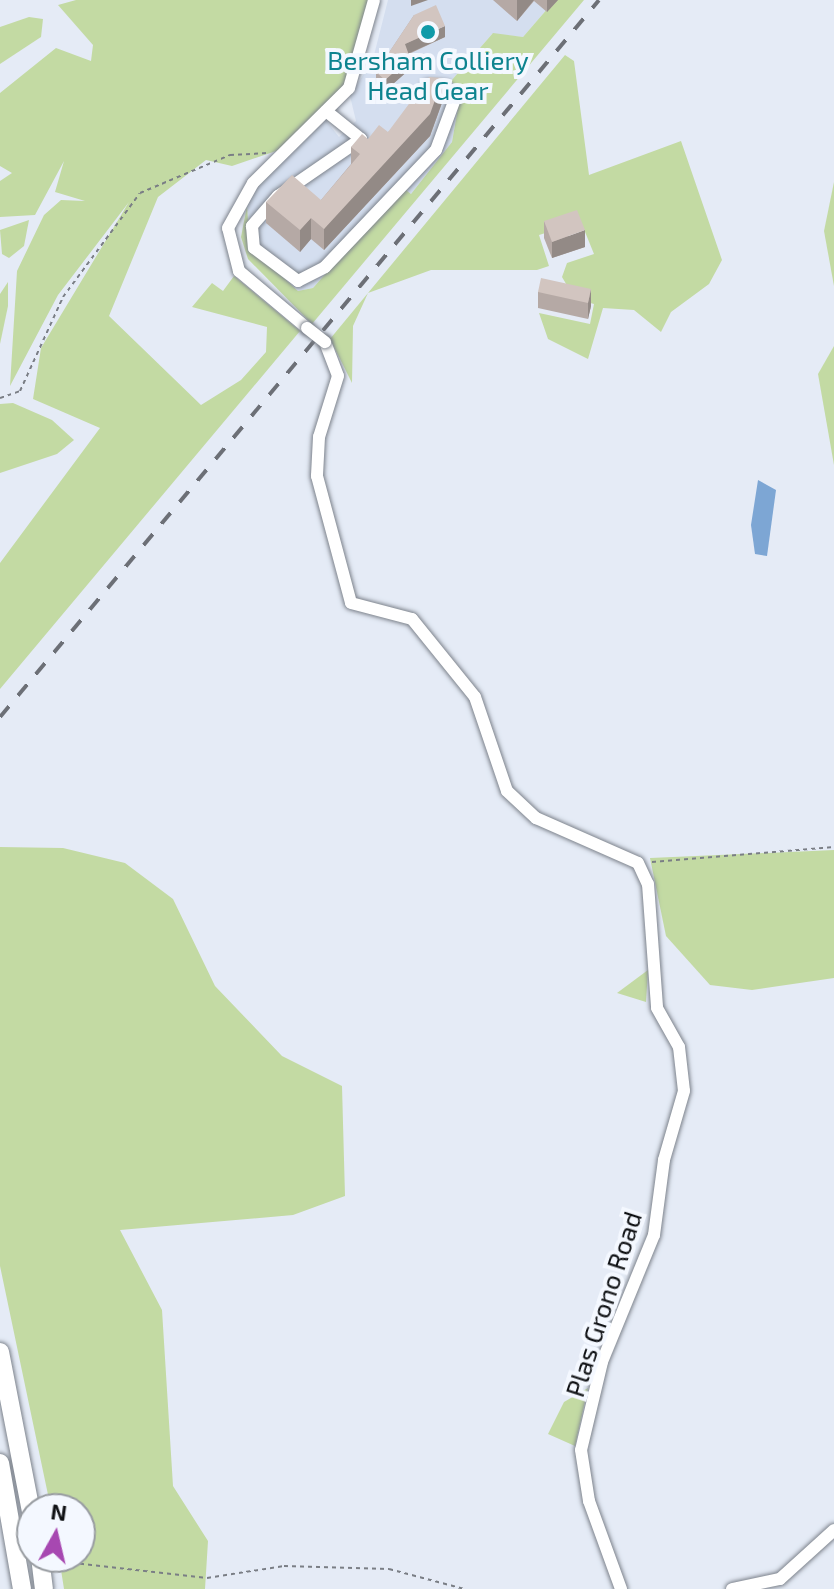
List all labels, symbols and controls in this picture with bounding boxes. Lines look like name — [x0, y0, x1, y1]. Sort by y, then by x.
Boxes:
marker: Bersham Colliery Head Gear — [419, 23, 437, 41]
place label: Bersham Colliery Head Gear — [327, 44, 529, 106]
street label: Plas Grono Road — [558, 1207, 648, 1401]
north arrow — [16, 1493, 96, 1573]
text: N — [49, 1497, 69, 1525]

